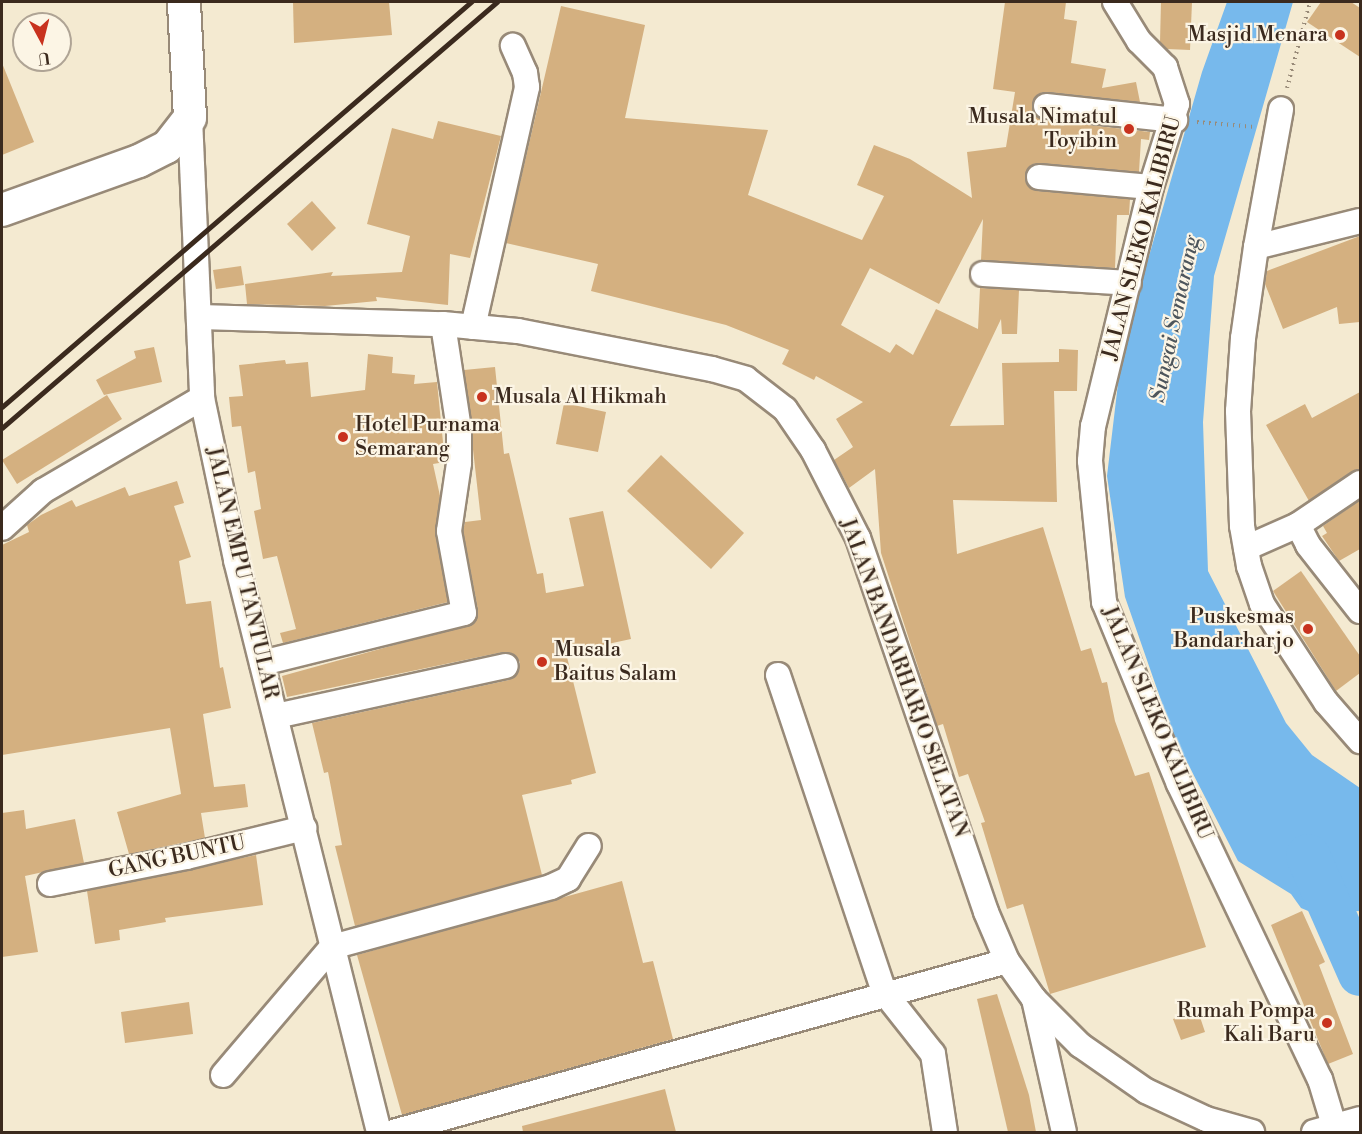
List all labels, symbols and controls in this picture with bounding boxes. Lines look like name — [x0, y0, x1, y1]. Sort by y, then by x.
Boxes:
north arrow — [12, 12, 72, 72]
place label: Masjid Menara — [1188, 22, 1328, 48]
marker: Masjid Menara — [1333, 28, 1347, 42]
text: U — [37, 47, 51, 69]
place label: Musala Nimatul Toyibin — [968, 104, 1117, 154]
street label: JALAN SLEKO KALIBIRU — [1097, 113, 1187, 363]
marker: Musala Nimatul Toyibin — [1122, 122, 1136, 136]
water label: Sungai Semarang — [1144, 233, 1206, 405]
place label: Musala Al Hikmah — [494, 384, 667, 410]
marker: Musala Al Hikmah — [475, 390, 489, 404]
place label: Hotel Purnama Semarang — [355, 412, 500, 462]
marker: Hotel Purnama Semarang — [336, 430, 350, 444]
street label: JALAN EMPU TANTULAR — [201, 445, 283, 701]
street label: JALAN BANDARHARJO SELATAN — [834, 515, 974, 841]
street label: JALAN SLEKO KALIBIRU — [1096, 602, 1218, 844]
place label: Puskesmas Bandarharjo — [1173, 604, 1294, 654]
marker: Puskesmas Bandarharjo — [1299, 620, 1317, 638]
place label: Musala Baitus Salam — [554, 637, 677, 687]
marker: Musala Baitus Salam — [535, 655, 549, 669]
street label: GANG BUNTU — [106, 830, 248, 884]
place label: Rumah Pompa Kali Baru — [1177, 998, 1315, 1048]
marker: Rumah Pompa Kali Baru — [1320, 1016, 1334, 1030]

